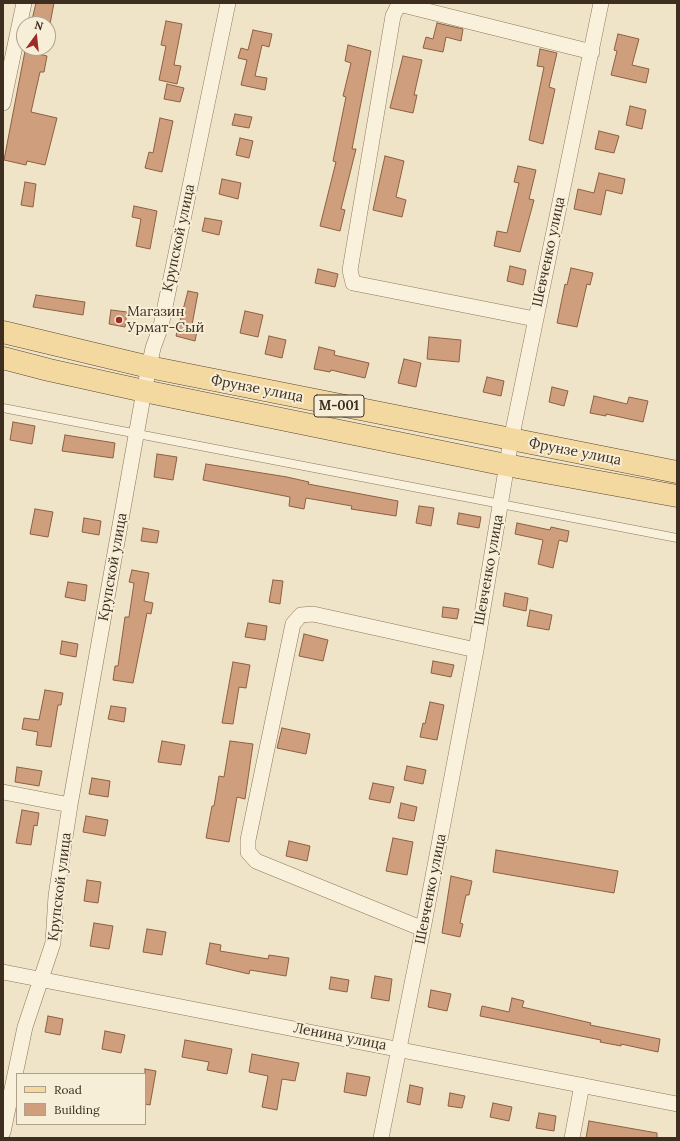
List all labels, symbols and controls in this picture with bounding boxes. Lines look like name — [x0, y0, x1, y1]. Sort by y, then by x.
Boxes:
north arrow — [16, 16, 56, 56]
text: N — [33, 18, 45, 33]
street label: Крупской улица — [159, 183, 199, 293]
street label: Шевченко улица — [529, 195, 569, 309]
place label: Магазин Урмат-Сый — [127, 304, 204, 336]
marker: Магазин Урмат-Сый — [114, 315, 124, 325]
street label: Фрунзе улица — [209, 372, 305, 406]
road number: M-001 — [314, 395, 364, 417]
street label: Фрунзе улица — [527, 435, 623, 469]
street label: Крупской улица — [95, 512, 131, 622]
street label: Шевченко улица — [471, 513, 507, 627]
street label: Крупской улица — [45, 832, 75, 942]
street label: Шевченко улица — [412, 832, 450, 946]
street label: Ленина улица — [292, 1020, 388, 1054]
legend — [16, 1073, 146, 1125]
text: Road — [54, 1082, 82, 1097]
text: Building — [54, 1102, 100, 1117]

